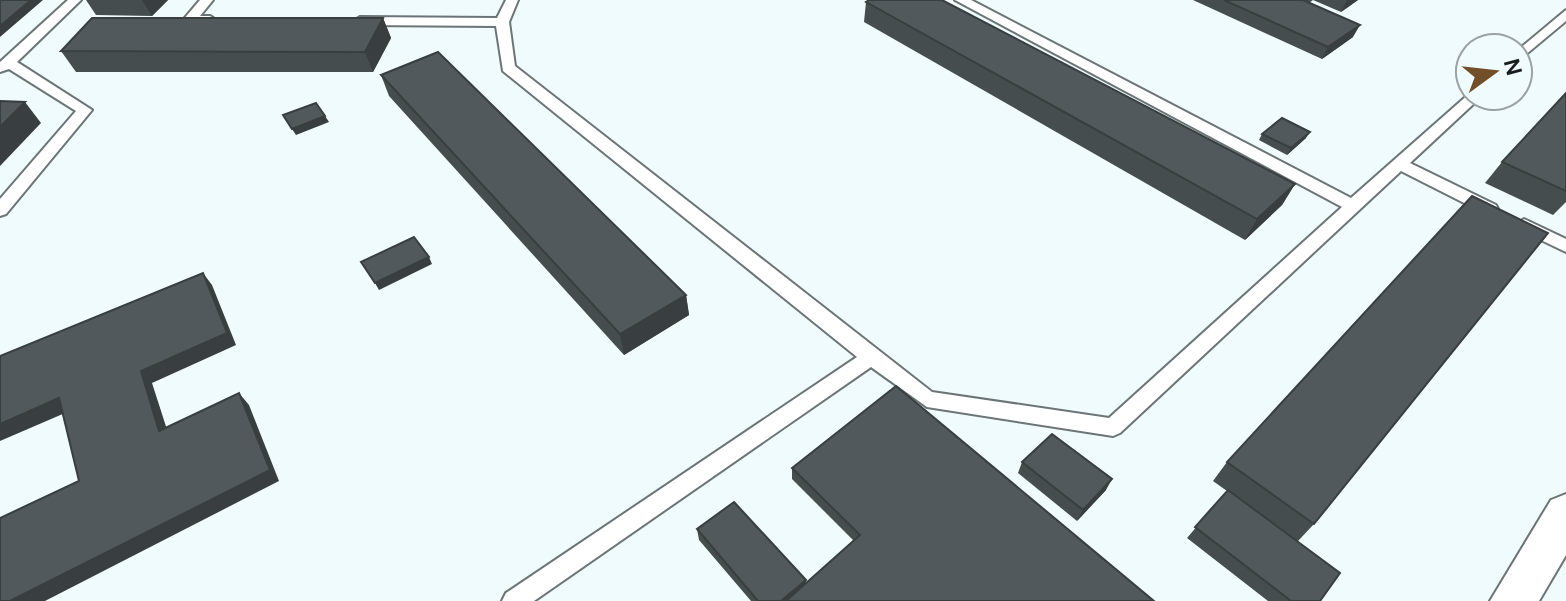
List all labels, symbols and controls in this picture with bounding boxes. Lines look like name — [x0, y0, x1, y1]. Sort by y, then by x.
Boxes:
north arrow — [1454, 32, 1534, 112]
text: N — [1497, 55, 1529, 78]

